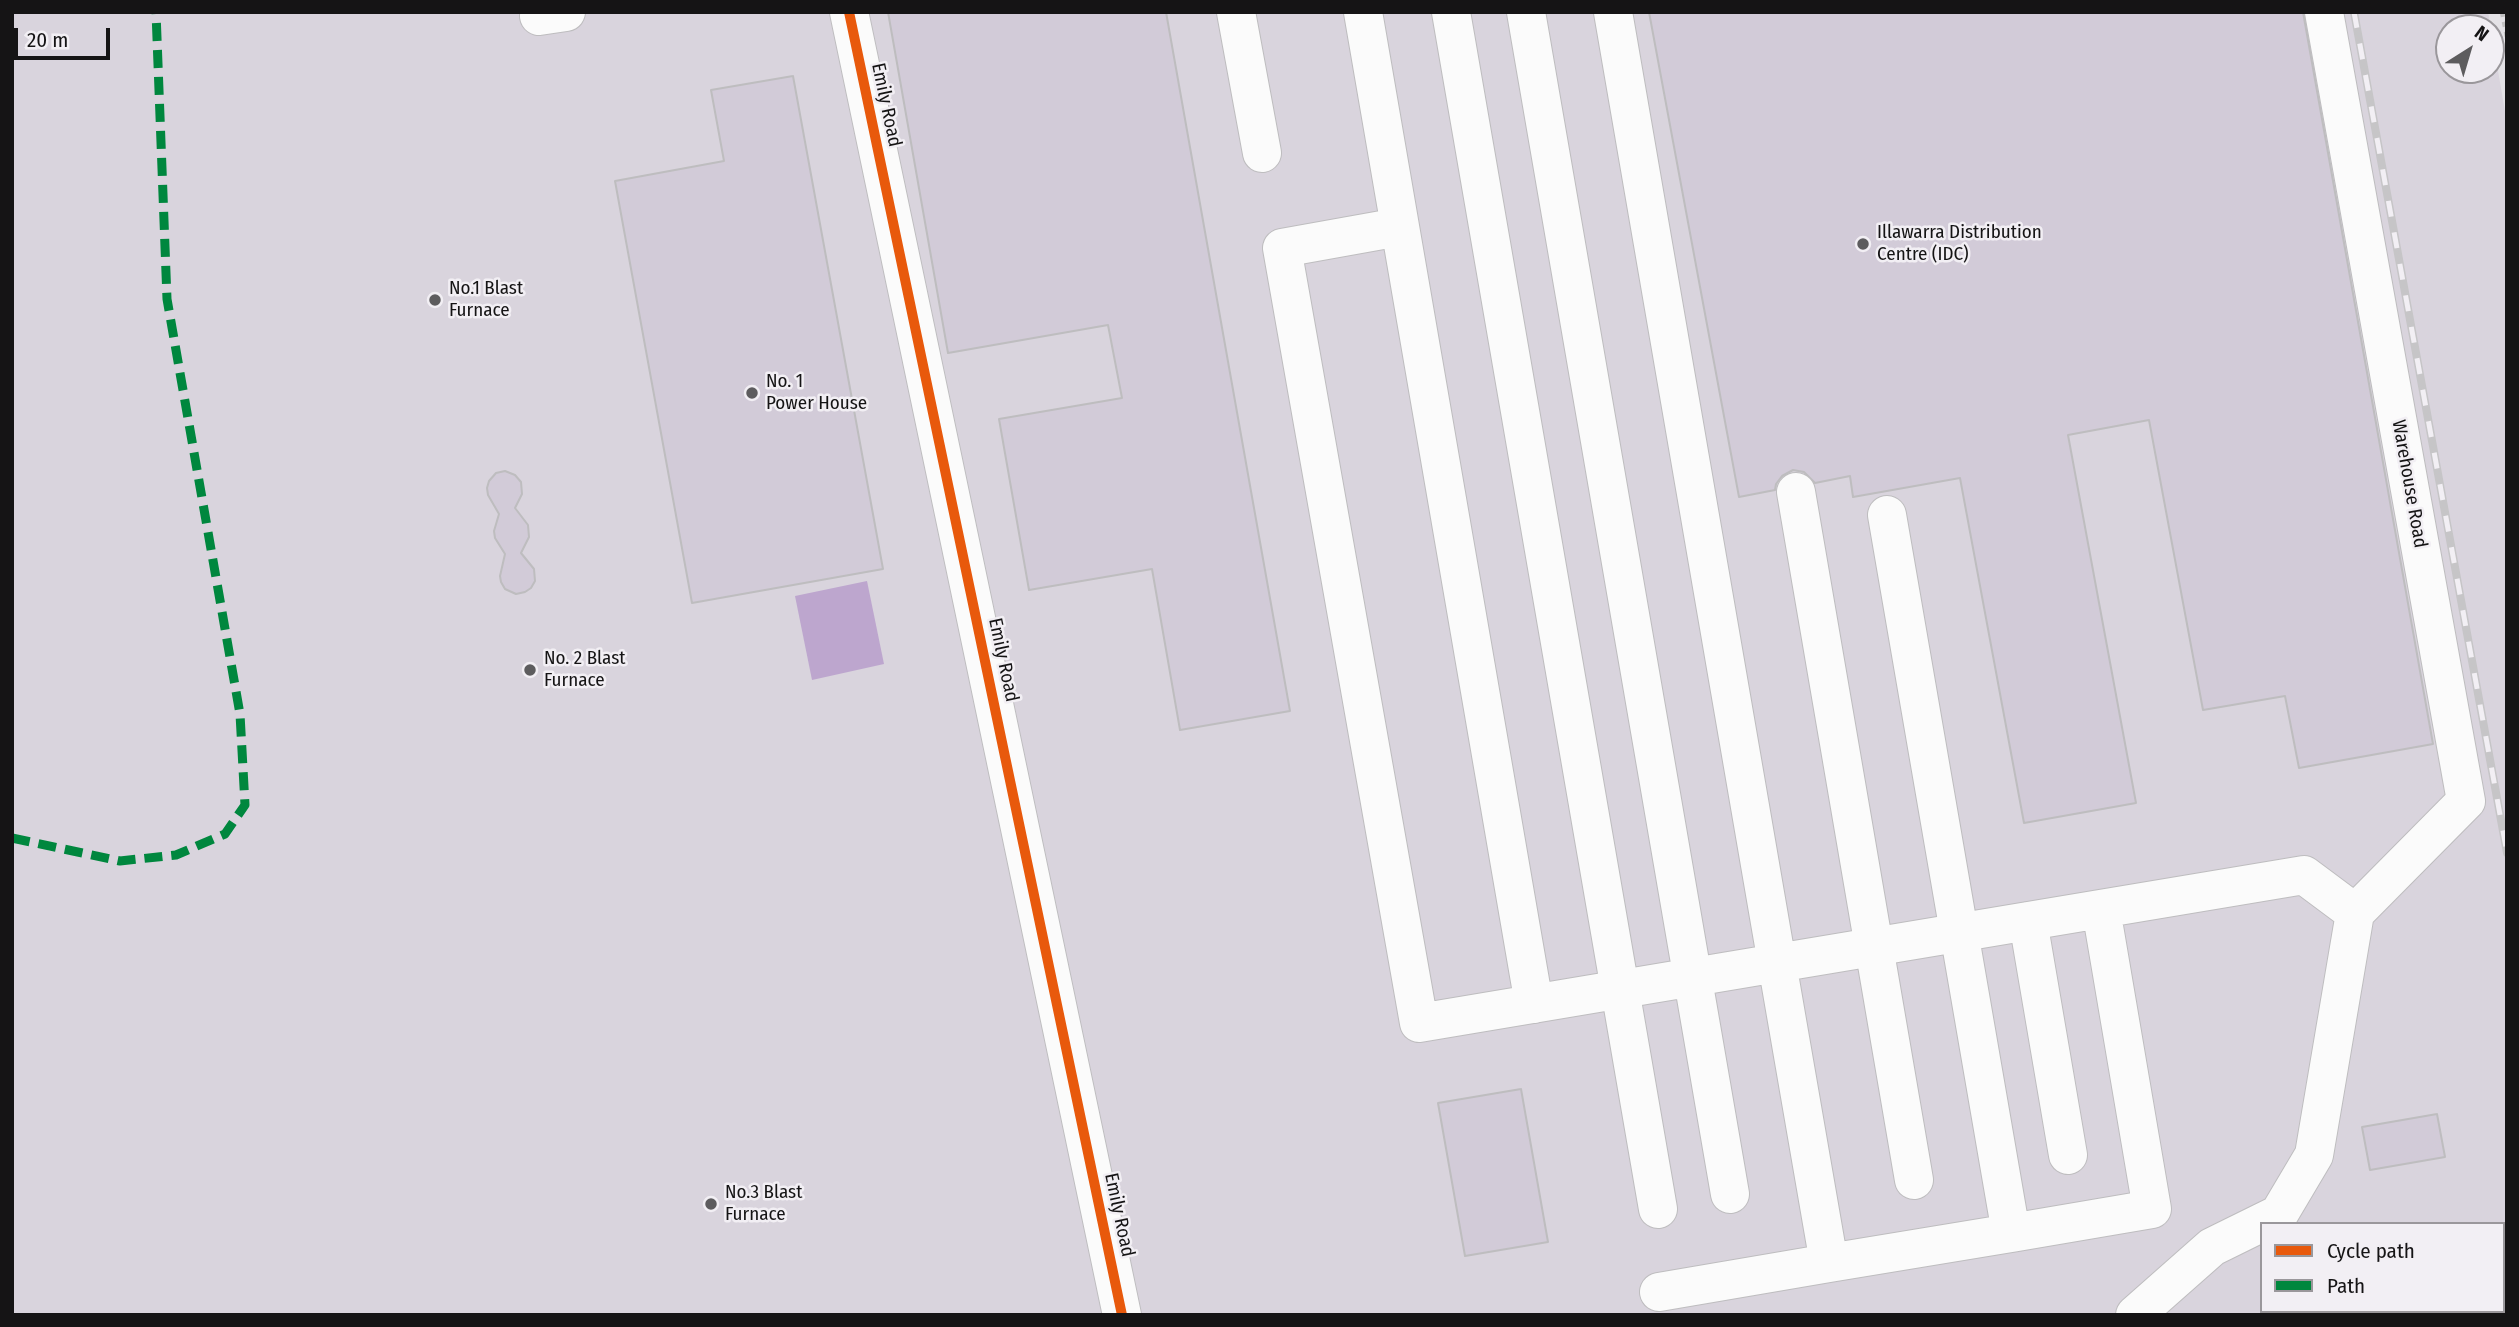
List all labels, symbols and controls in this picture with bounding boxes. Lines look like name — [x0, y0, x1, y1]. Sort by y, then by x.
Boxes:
scale bar — [18, 14, 114, 58]
north arrow — [2435, 14, 2505, 84]
text: N — [2470, 21, 2493, 46]
text: 20 m — [27, 27, 68, 53]
street label: Emily Road — [866, 61, 906, 149]
place label: Illawarra Distribution Centre (IDC) — [1877, 222, 2042, 266]
marker: Illawarra Distribution Centre (IDC) — [1855, 236, 1871, 252]
place label: No.1 Blast Furnace — [449, 278, 523, 322]
marker: No.1 Blast Furnace — [427, 292, 443, 308]
place label: No. 1 Power House — [766, 371, 867, 415]
marker: No. 1 Power House — [744, 385, 760, 401]
street label: Warehouse Road — [2387, 418, 2431, 550]
street label: Emily Road — [983, 616, 1023, 704]
place label: No. 2 Blast Furnace — [544, 648, 625, 692]
marker: No. 2 Blast Furnace — [522, 662, 538, 678]
street label: Emily Road — [1099, 1171, 1139, 1259]
place label: No.3 Blast Furnace — [725, 1182, 802, 1226]
marker: No.3 Blast Furnace — [703, 1196, 719, 1212]
legend — [2260, 1222, 2505, 1313]
text: Cycle path — [2327, 1238, 2415, 1264]
text: Path — [2327, 1273, 2365, 1299]

